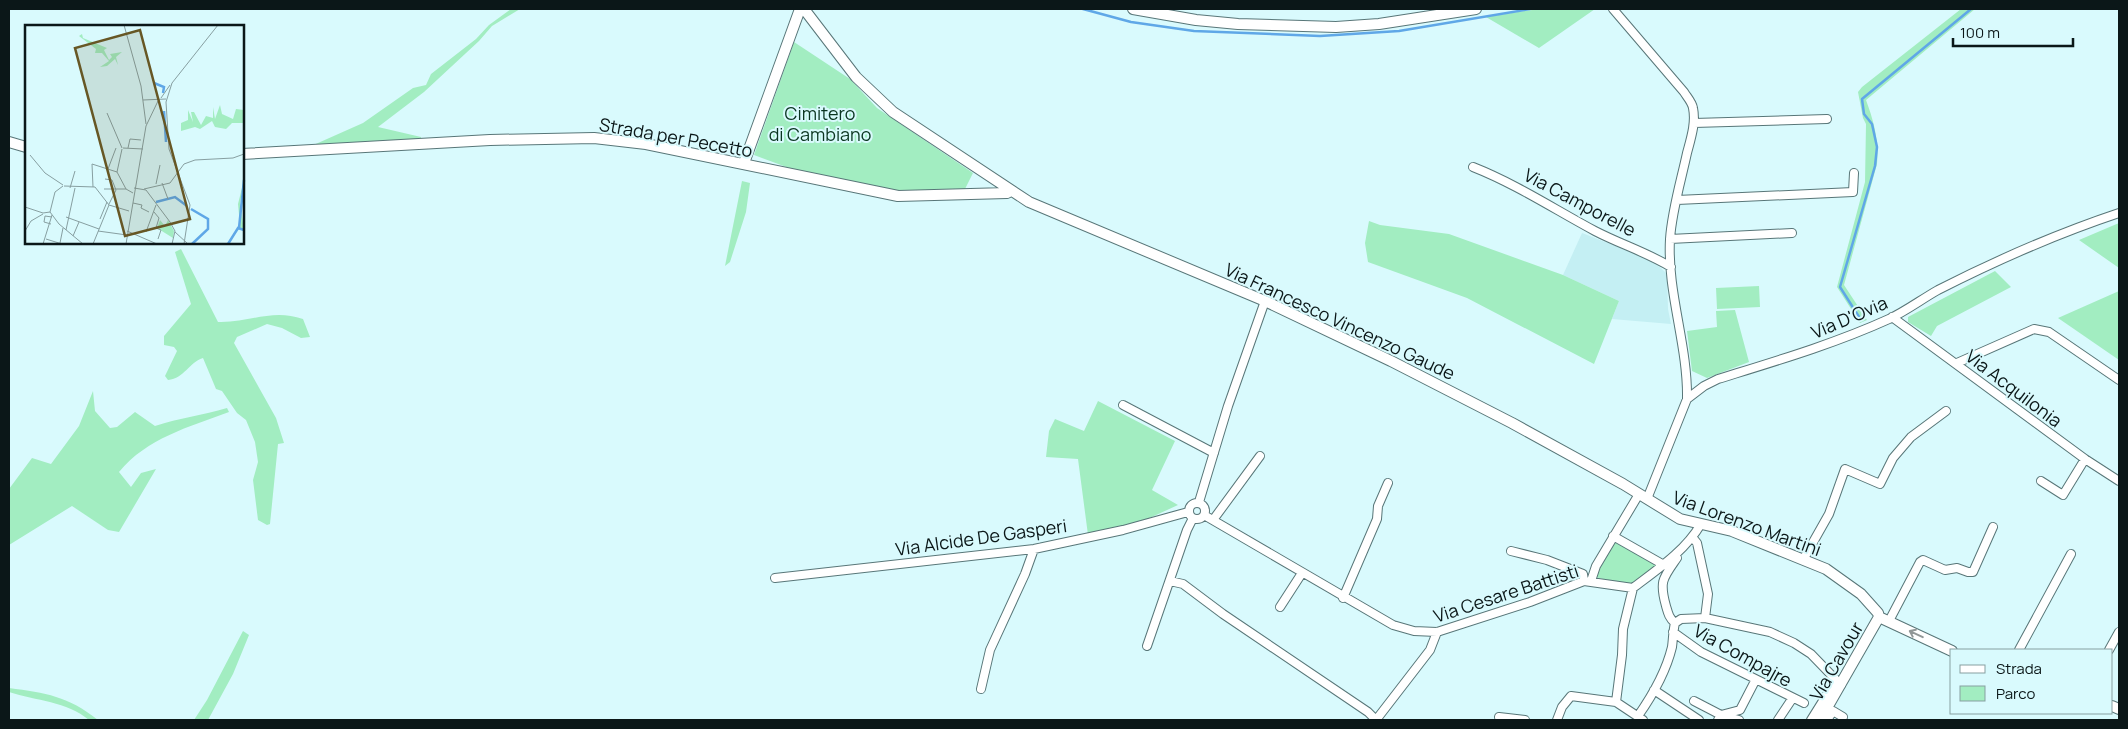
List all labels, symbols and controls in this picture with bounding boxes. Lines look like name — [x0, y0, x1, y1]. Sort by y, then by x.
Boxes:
scale bar — [1953, 15, 2073, 47]
text: 100 m — [1960, 22, 2000, 43]
inset map — [25, 25, 244, 244]
park label: Cimitero di Cambiano — [769, 101, 871, 146]
street label: Strada per Pecetto — [597, 112, 755, 162]
street label: Via Camporelle — [1520, 162, 1640, 242]
street label: Via Francesco Vincenzo Gaude — [1221, 257, 1459, 385]
street label: Via D'Ovia — [1807, 290, 1891, 344]
street label: Via Acquilonia — [1961, 344, 2067, 432]
street label: Via Lorenzo Martini — [1669, 485, 1825, 561]
street label: Via Alcide De Gasperi — [894, 513, 1068, 561]
street label: Via Cesare Battisti — [1430, 558, 1582, 628]
street label: Via Cavour — [1804, 617, 1869, 705]
street label: Via Compajre — [1689, 618, 1797, 692]
one-way arrow — [1909, 629, 1924, 638]
legend — [1950, 649, 2113, 714]
text: Strada — [1996, 658, 2042, 679]
text: Parco — [1996, 683, 2035, 704]

